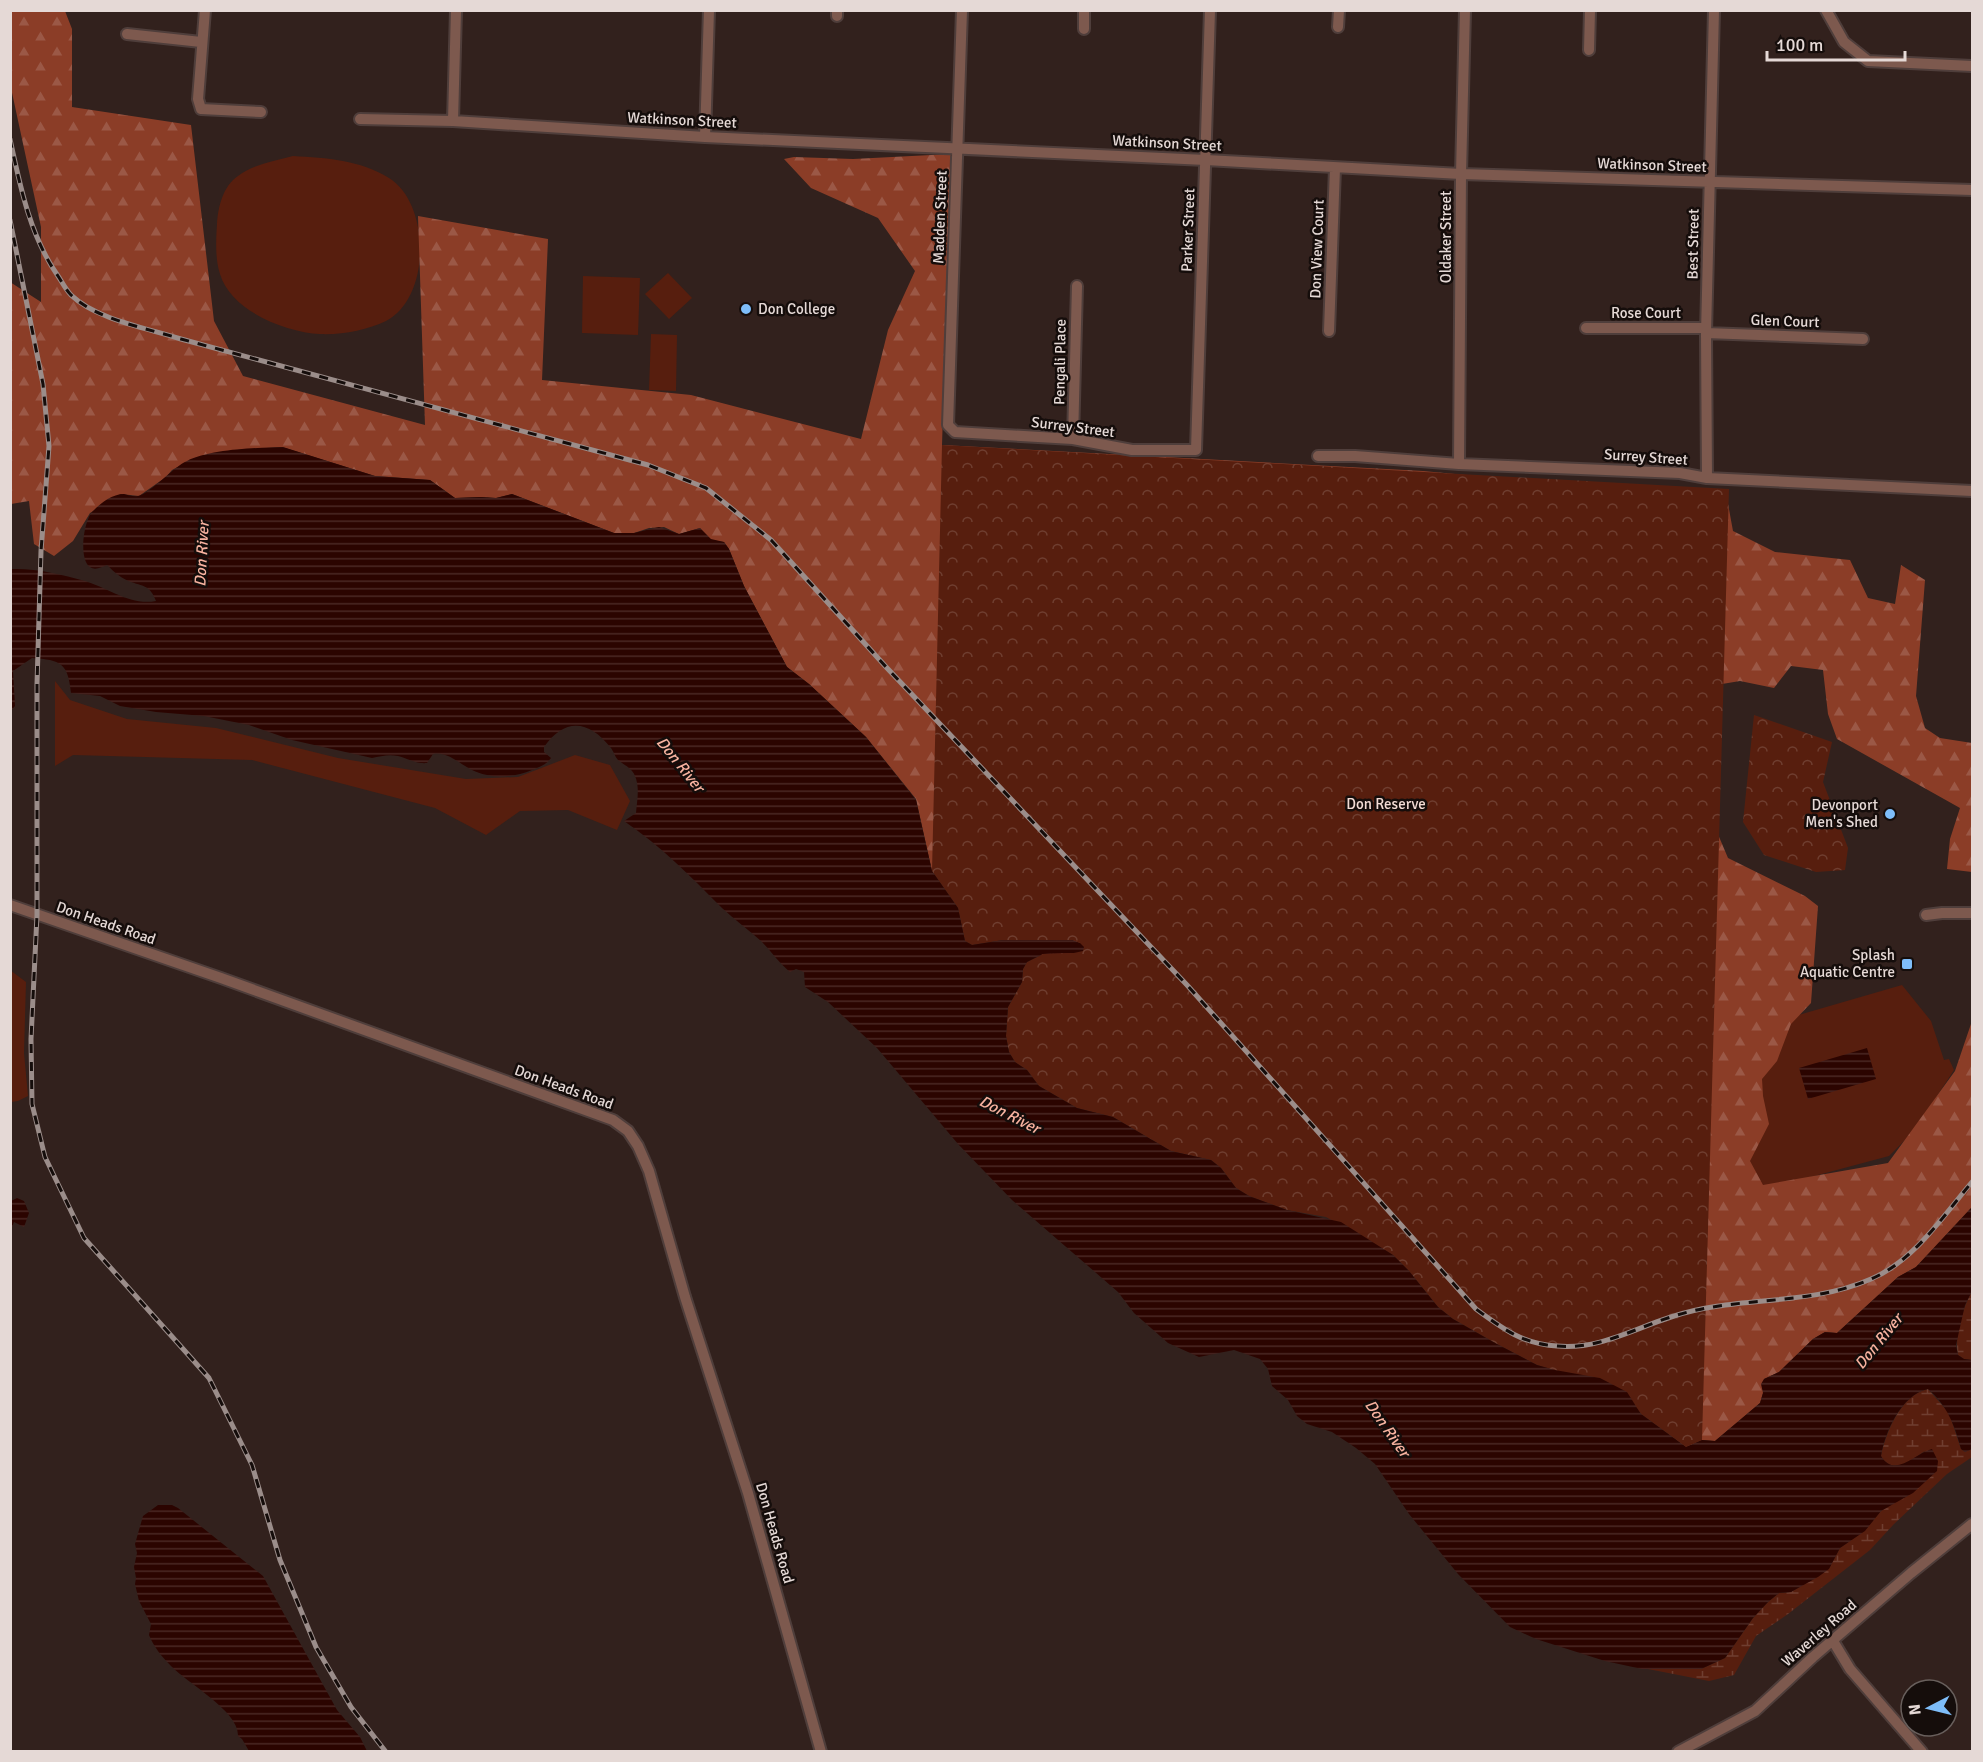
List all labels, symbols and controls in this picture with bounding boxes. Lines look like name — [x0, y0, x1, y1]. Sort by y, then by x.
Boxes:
scale bar — [1767, 24, 1905, 62]
text: 100 m — [1776, 34, 1823, 56]
street label: Watkinson Street — [627, 108, 737, 132]
street label: Watkinson Street — [1112, 131, 1222, 155]
street label: Watkinson Street — [1597, 154, 1707, 176]
street label: Madden Street — [929, 170, 951, 264]
street label: Parker Street — [1178, 188, 1198, 272]
street label: Oldaker Street — [1437, 191, 1455, 283]
street label: Don View Court — [1306, 199, 1328, 299]
street label: Best Street — [1683, 208, 1703, 280]
place label: Don College — [758, 300, 835, 318]
marker: Don College — [739, 302, 753, 316]
street label: Rose Court — [1611, 304, 1681, 322]
street label: Glen Court — [1750, 311, 1820, 331]
street label: Pengali Place — [1050, 319, 1070, 405]
street label: Surrey Street — [1030, 413, 1116, 441]
street label: Surrey Street — [1603, 445, 1689, 469]
water label: Don River — [190, 519, 214, 587]
water label: Don River — [652, 733, 710, 798]
park label: Don Reserve — [1346, 795, 1426, 813]
place label: Devonport Men's Shed — [1805, 796, 1878, 831]
marker: Devonport Men's Shed — [1883, 807, 1897, 821]
street label: Don Heads Road — [54, 898, 158, 948]
place label: Splash Aquatic Centre — [1800, 946, 1895, 981]
marker: Splash Aquatic Centre — [1900, 957, 1914, 971]
street label: Don Heads Road — [512, 1061, 616, 1113]
water label: Don River — [976, 1091, 1045, 1140]
water label: Don River — [1850, 1308, 1909, 1373]
water label: Don River — [1360, 1396, 1415, 1463]
street label: Don Heads Road — [752, 1480, 798, 1586]
street label: Waverley Road — [1778, 1596, 1860, 1670]
north arrow — [1899, 1678, 1959, 1738]
text: N — [1905, 1703, 1926, 1716]

